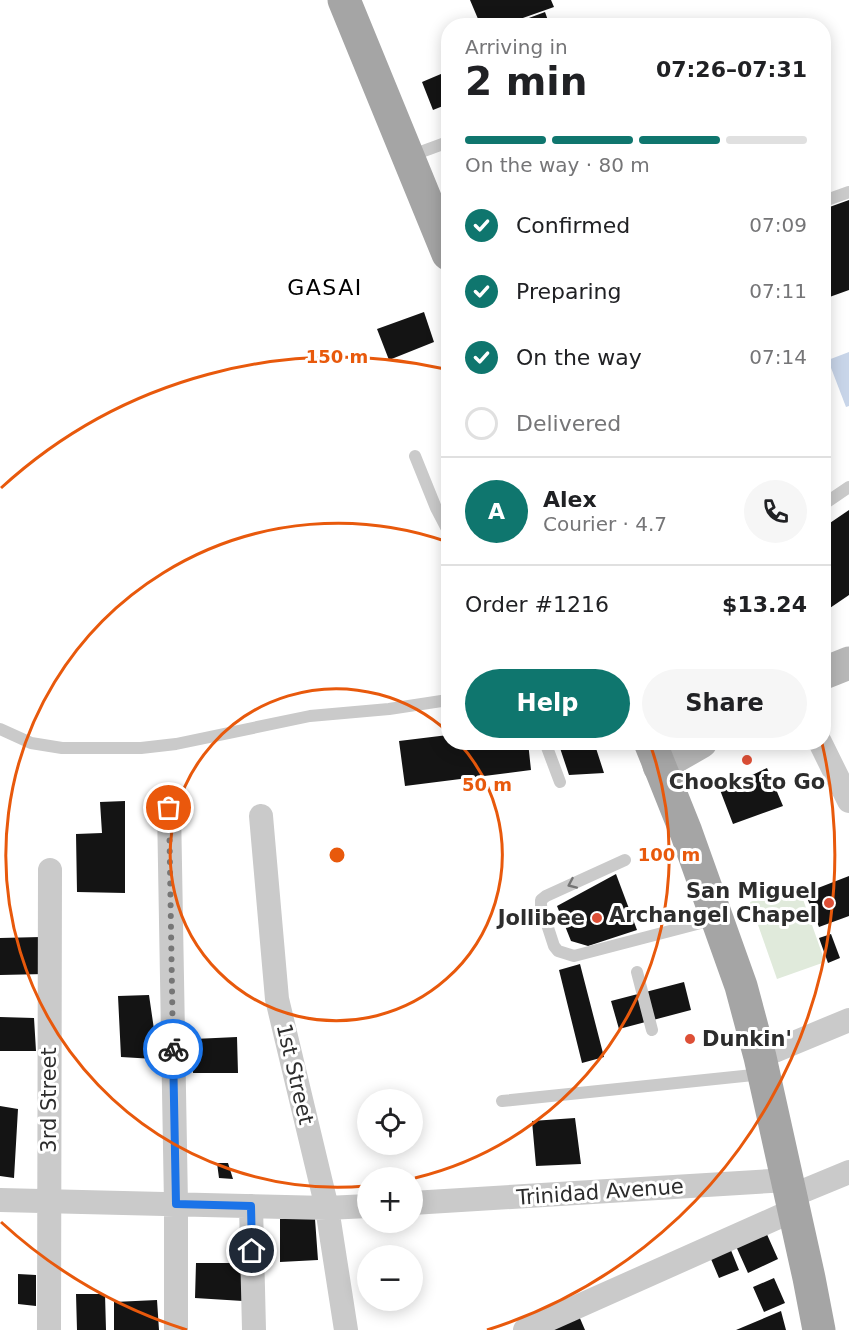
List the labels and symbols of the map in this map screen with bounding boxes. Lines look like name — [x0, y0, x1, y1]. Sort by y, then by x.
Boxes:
district label: GASAI — [287, 275, 363, 300]
text: 150 m — [306, 346, 368, 367]
marker: Chooks to Go — [740, 753, 754, 767]
place label: Chooks to Go — [669, 770, 825, 794]
text: 50 m — [462, 774, 512, 795]
pin — [143, 782, 194, 833]
text: 100 m — [638, 844, 700, 865]
centre of rings — [327, 845, 347, 865]
one-way arrow — [567, 877, 578, 889]
place label: San Miguel Archangel Chapel — [609, 879, 817, 927]
marker: San Miguel Archangel Chapel — [822, 896, 836, 910]
place label: Jollibee — [496, 906, 585, 930]
marker: Jollibee — [590, 911, 604, 925]
courier — [143, 1019, 203, 1079]
street label: 1st Street — [272, 1021, 318, 1127]
place label: Dunkin' — [702, 1027, 792, 1051]
marker: Dunkin' — [683, 1032, 697, 1046]
street label: 3rd Street — [37, 1047, 61, 1153]
street label: Trinidad Avenue — [515, 1174, 684, 1210]
pin — [226, 1225, 277, 1276]

